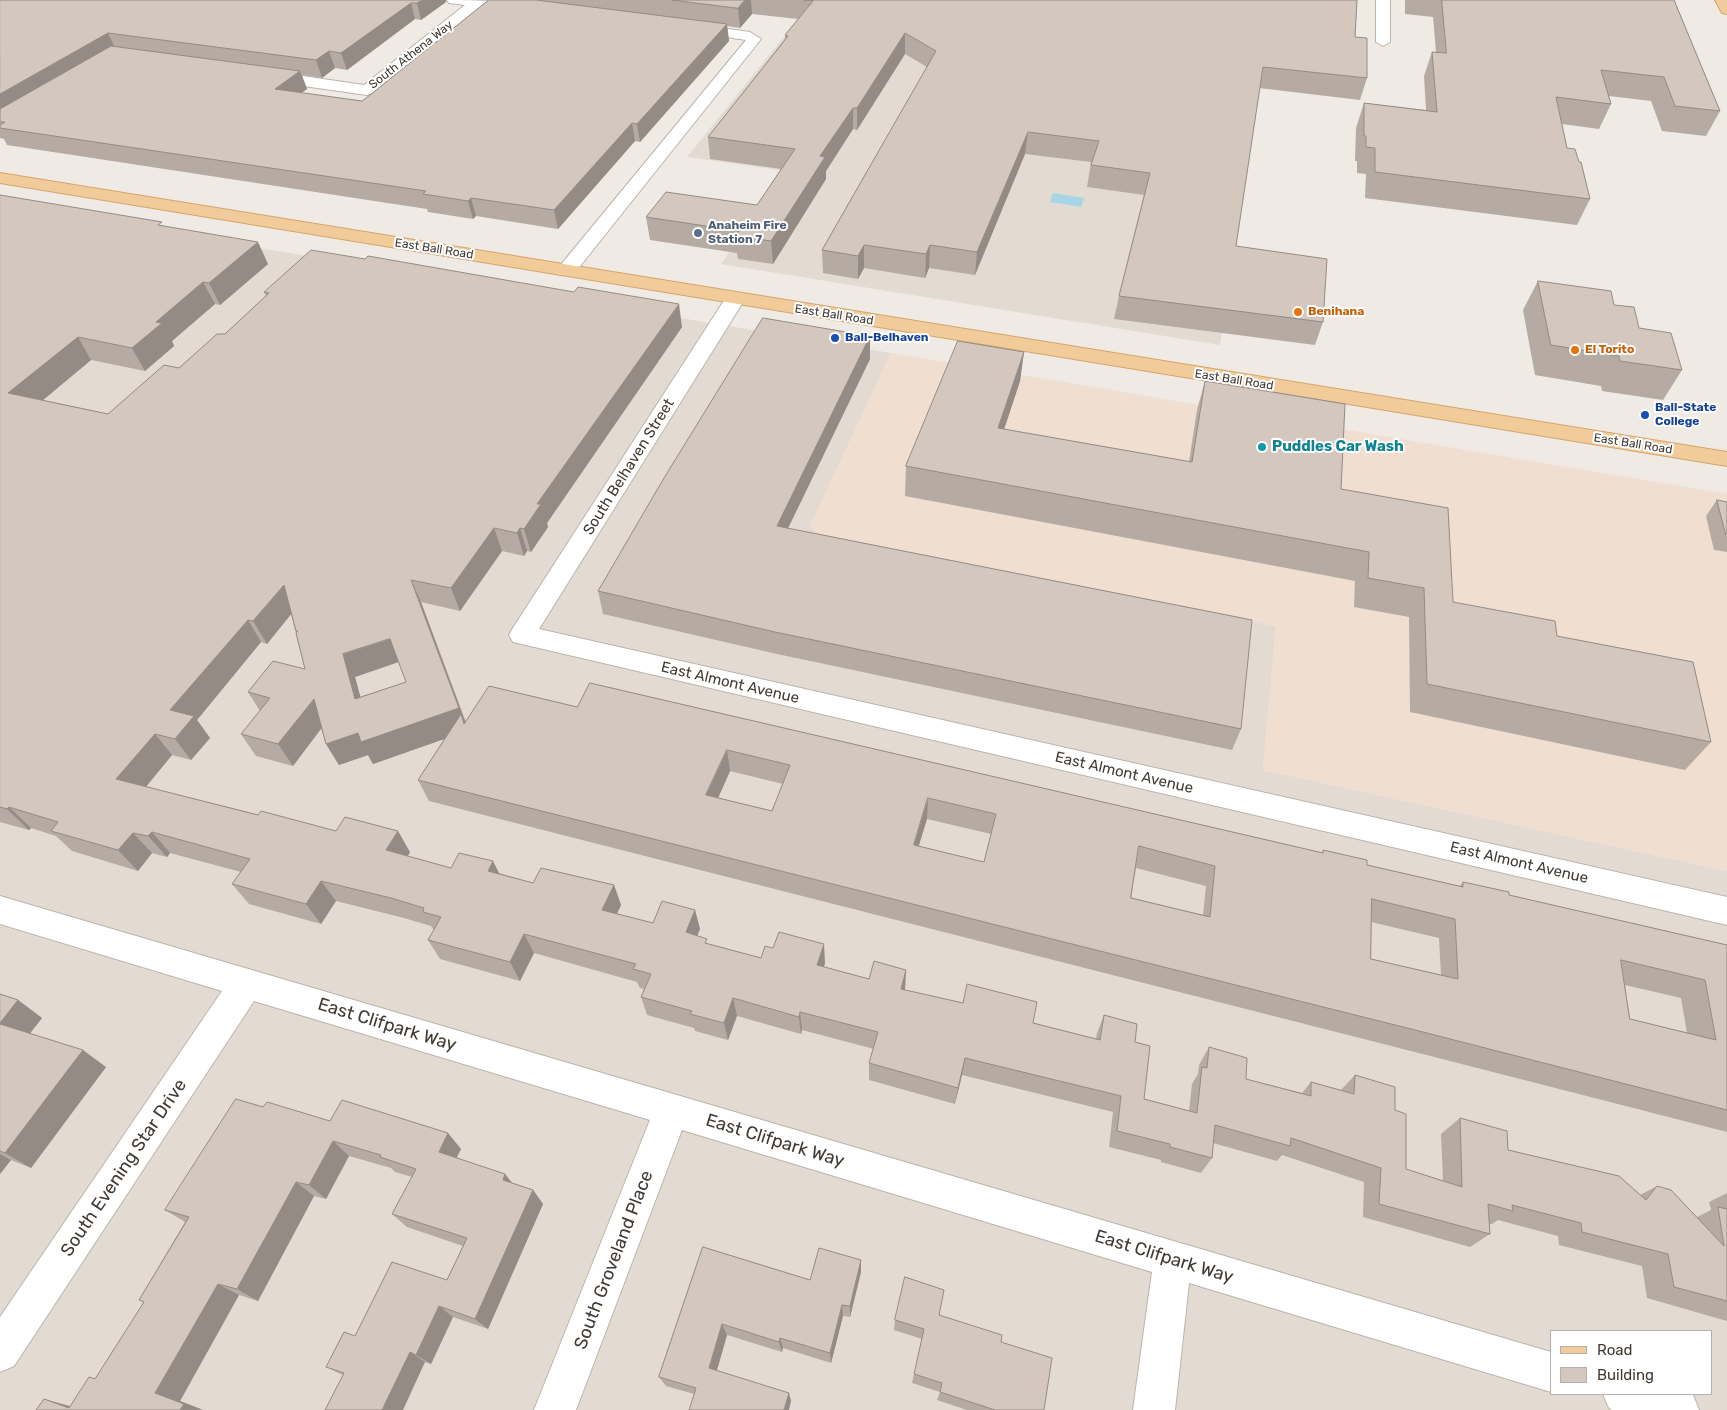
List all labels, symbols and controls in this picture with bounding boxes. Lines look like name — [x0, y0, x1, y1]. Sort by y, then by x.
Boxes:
street label: South Athena Way — [366, 18, 456, 92]
place label: Anaheim Fire Station 7 — [708, 219, 787, 247]
marker: Anaheim Fire Station 7 — [692, 227, 704, 239]
street label: East Ball Road — [394, 236, 474, 262]
street label: East Ball Road — [794, 302, 874, 328]
place label: Benihana — [1308, 305, 1364, 319]
marker: Benihana — [1292, 306, 1304, 318]
place label: Ball-Belhaven — [845, 331, 929, 345]
marker: Ball-Belhaven — [829, 332, 841, 344]
place label: El Torito — [1585, 343, 1634, 357]
marker: El Torito — [1569, 344, 1581, 356]
street label: East Ball Road — [1194, 367, 1274, 393]
street label: South Belhaven Street — [580, 395, 678, 539]
place label: Ball-State College — [1655, 401, 1716, 429]
marker: Ball-State College — [1639, 409, 1651, 421]
street label: East Ball Road — [1593, 431, 1673, 457]
place label: Puddles Car Wash — [1272, 438, 1404, 456]
marker: Puddles Car Wash — [1256, 441, 1268, 453]
street label: East Almont Avenue — [659, 658, 801, 708]
street label: East Almont Avenue — [1053, 748, 1195, 798]
street label: East Almont Avenue — [1448, 838, 1590, 888]
street label: East Clifpark Way — [315, 994, 459, 1056]
street label: South Evening Star Drive — [57, 1075, 191, 1261]
street label: East Clifpark Way — [703, 1110, 847, 1172]
street label: South Groveland Place — [570, 1168, 658, 1352]
street label: East Clifpark Way — [1092, 1226, 1236, 1288]
legend — [1550, 1330, 1712, 1395]
text: Road — [1597, 1341, 1633, 1359]
text: Building — [1597, 1366, 1654, 1384]

